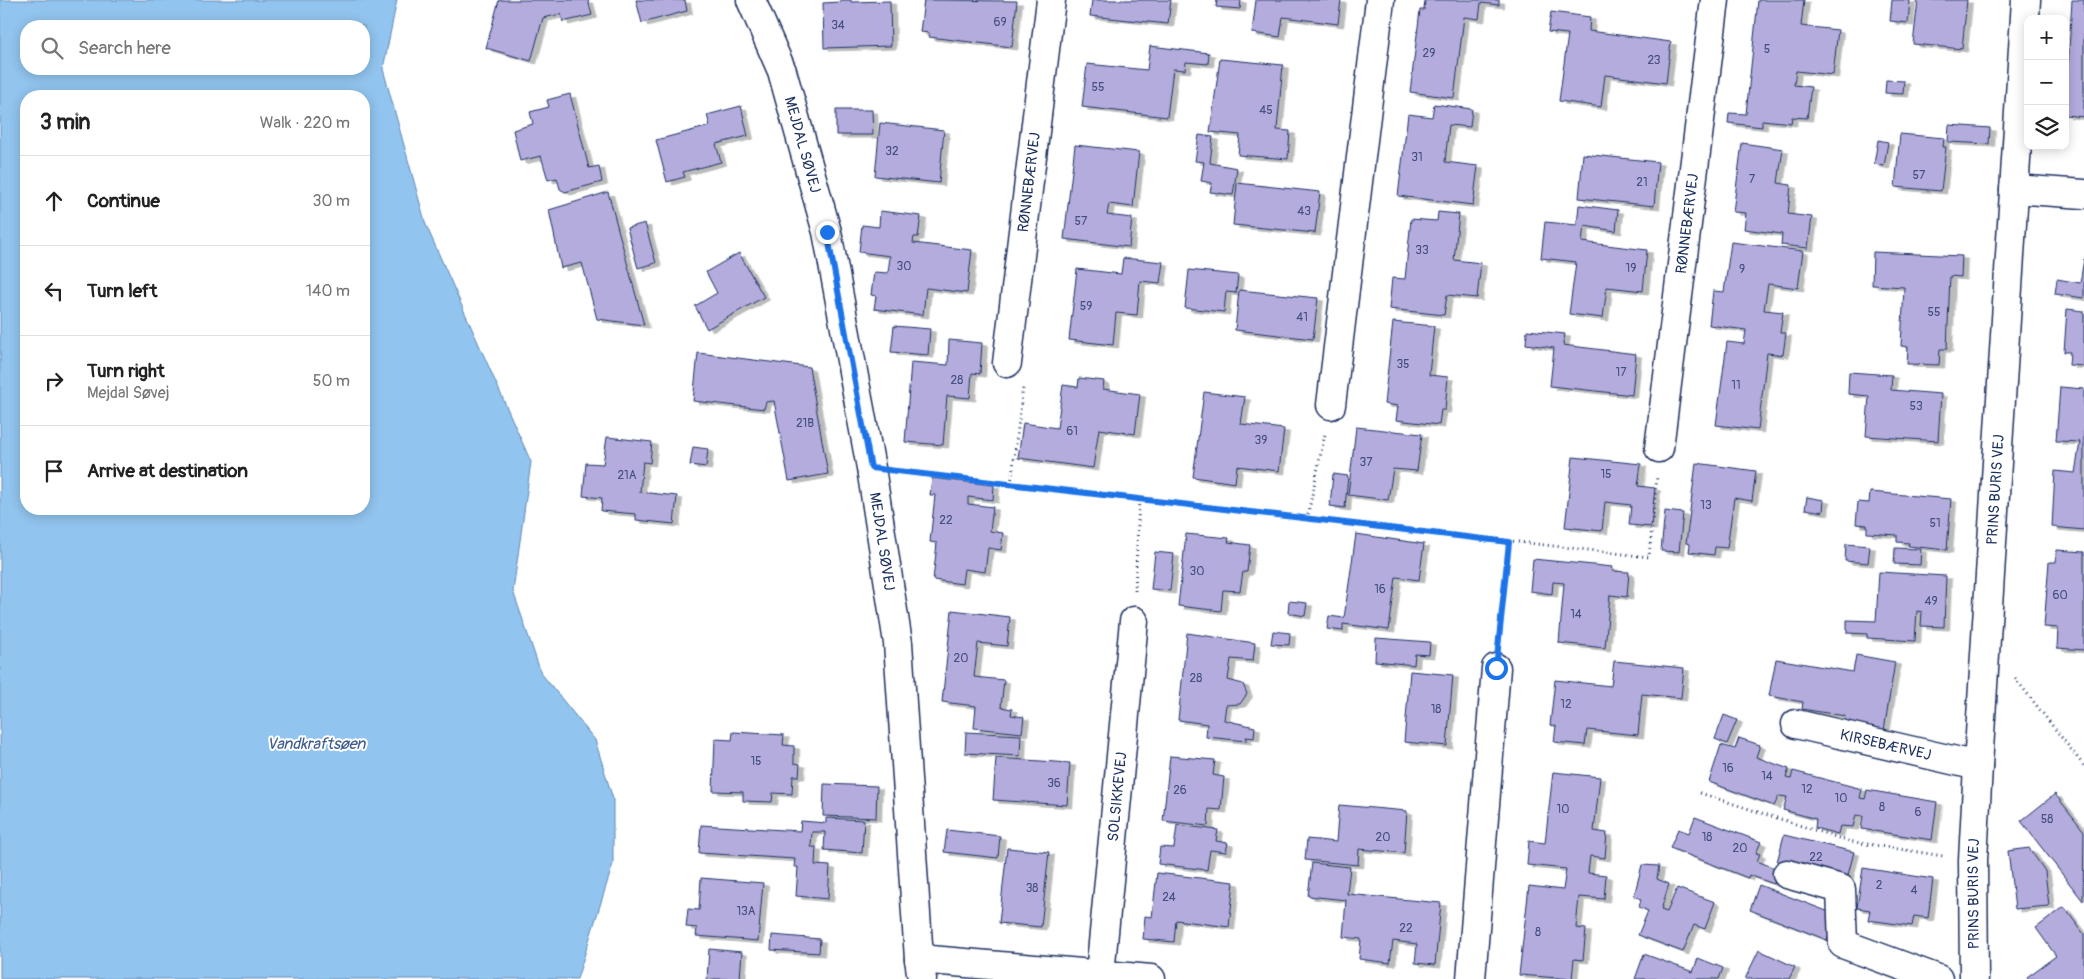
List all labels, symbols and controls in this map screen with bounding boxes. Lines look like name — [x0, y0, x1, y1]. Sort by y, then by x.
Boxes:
house number: 69 — [993, 15, 1007, 30]
map controls — [2024, 15, 2069, 150]
button: + — [2024, 15, 2069, 60]
house number: 34 — [831, 18, 845, 33]
search box — [20, 20, 370, 75]
icon: search — [38, 34, 66, 62]
text: Search here — [78, 36, 171, 60]
house number: 5 — [1764, 42, 1770, 57]
house number: 29 — [1423, 46, 1435, 61]
house number: 23 — [1647, 53, 1661, 68]
button: − — [2024, 60, 2069, 105]
house number: 55 — [1091, 80, 1105, 95]
street label: MEJDAL SØVEJ — [780, 94, 825, 195]
house number: 45 — [1259, 103, 1273, 118]
button: layers — [2024, 105, 2069, 150]
text: 3 min — [40, 109, 90, 136]
text: Walk · 220 m — [260, 113, 350, 133]
street label: RØNNEBÆRVEJ — [1013, 131, 1044, 233]
house number: 32 — [885, 144, 899, 159]
house number: 31 — [1411, 150, 1423, 165]
house number: 57 — [1913, 168, 1926, 183]
house number: 7 — [1749, 172, 1756, 187]
street label: RØNNEBÆRVEJ — [1671, 173, 1703, 275]
house number: 21 — [1636, 175, 1648, 190]
icon: ahead — [40, 187, 68, 215]
text: Continue — [87, 189, 160, 213]
text: 30 m — [312, 191, 350, 211]
house number: 43 — [1297, 204, 1311, 219]
house number: 57 — [1075, 214, 1088, 229]
route end — [816, 221, 839, 244]
house number: 33 — [1415, 243, 1429, 258]
house number: 30 — [897, 259, 911, 274]
house number: 19 — [1626, 261, 1636, 276]
house number: 9 — [1739, 262, 1745, 277]
icon: left — [40, 277, 68, 305]
text: Turn left — [87, 279, 157, 303]
text: 140 m — [306, 281, 350, 301]
house number: 59 — [1080, 299, 1092, 314]
house number: 55 — [1927, 305, 1941, 320]
house number: 41 — [1296, 310, 1308, 325]
house number: 35 — [1396, 357, 1410, 372]
text: Turn right — [87, 359, 165, 383]
house number: 17 — [1615, 365, 1627, 380]
icon: right — [40, 367, 68, 395]
text: 50 m — [313, 371, 350, 391]
house number: 28 — [951, 373, 963, 388]
house number: 11 — [1731, 378, 1741, 393]
text: Mejdal Søvej — [87, 383, 169, 403]
house number: 53 — [1909, 399, 1923, 414]
house number: 21B — [796, 416, 814, 431]
house number: 61 — [1066, 424, 1078, 439]
house number: 39 — [1255, 433, 1267, 448]
street label: PRINS BURIS VEJ — [1982, 434, 2008, 546]
house number: 37 — [1359, 455, 1373, 470]
icon: arrive — [40, 457, 68, 485]
text: Arrive at destination — [87, 459, 248, 483]
house number: 15 — [1600, 467, 1612, 482]
house number: 21A — [617, 468, 637, 483]
street label: MEJDAL SØVEJ — [865, 491, 899, 592]
house number: 13 — [1700, 498, 1712, 513]
house number: 22 — [939, 513, 953, 528]
house number: 51 — [1929, 516, 1941, 531]
house number: 30 — [1190, 564, 1204, 579]
house number: 16 — [1374, 582, 1386, 597]
house number: 60 — [2052, 588, 2068, 603]
house number: 49 — [1924, 594, 1938, 609]
house number: 14 — [1570, 607, 1582, 622]
house number: 20 — [954, 651, 968, 666]
route start — [1485, 657, 1508, 680]
house number: 28 — [1190, 671, 1202, 686]
house number: 12 — [1560, 697, 1572, 712]
house number: 18 — [1431, 702, 1441, 717]
street label: KIRSEBÆRVEJ — [1838, 725, 1933, 764]
water label: Vandkraftsøen — [267, 734, 366, 754]
street label: SOLSIKKEVEJ — [1103, 751, 1131, 842]
house number: 15 — [750, 754, 762, 769]
house number: 16 — [1722, 761, 1734, 776]
house number: 14 — [1761, 769, 1773, 784]
house number: 36 — [1047, 776, 1061, 791]
house number: 12 — [1801, 782, 1813, 797]
house number: 26 — [1173, 783, 1187, 798]
house number: 10 — [1835, 791, 1847, 806]
house number: 8 — [1879, 800, 1885, 815]
house number: 10 — [1557, 802, 1569, 817]
house number: 6 — [1915, 805, 1922, 820]
house number: 58 — [2041, 812, 2053, 827]
house number: 20 — [1376, 830, 1390, 845]
house number: 18 — [1702, 830, 1712, 845]
street label: PRINS BURIS VEJ — [1963, 838, 1984, 949]
house number: 20 — [1733, 841, 1747, 856]
house number: 22 — [1809, 850, 1823, 865]
house number: 2 — [1876, 878, 1883, 893]
house number: 38 — [1026, 881, 1038, 896]
house number: 4 — [1911, 883, 1918, 898]
house number: 24 — [1162, 890, 1176, 905]
house number: 13A — [736, 904, 756, 919]
house number: 22 — [1399, 921, 1413, 936]
house number: 8 — [1535, 925, 1541, 940]

